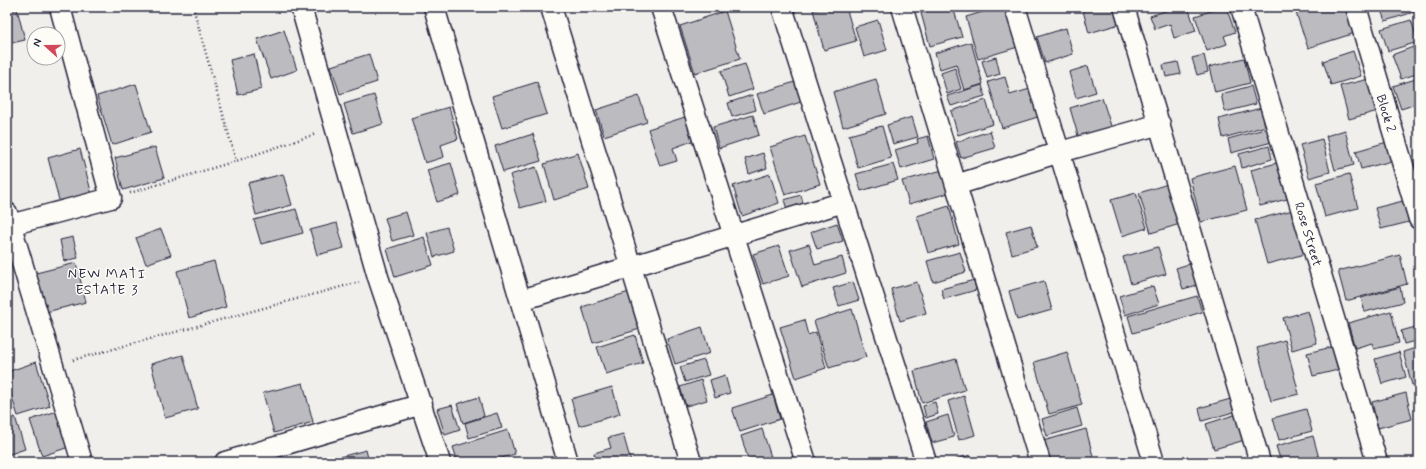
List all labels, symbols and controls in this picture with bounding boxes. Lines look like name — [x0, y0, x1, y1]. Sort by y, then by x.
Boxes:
north arrow — [26, 26, 66, 66]
text: N — [30, 37, 45, 49]
street label: Block 2 — [1372, 93, 1400, 135]
street label: Rose Street — [1290, 200, 1325, 269]
district label: NEW MATI ESTATE 3 — [68, 265, 146, 299]

